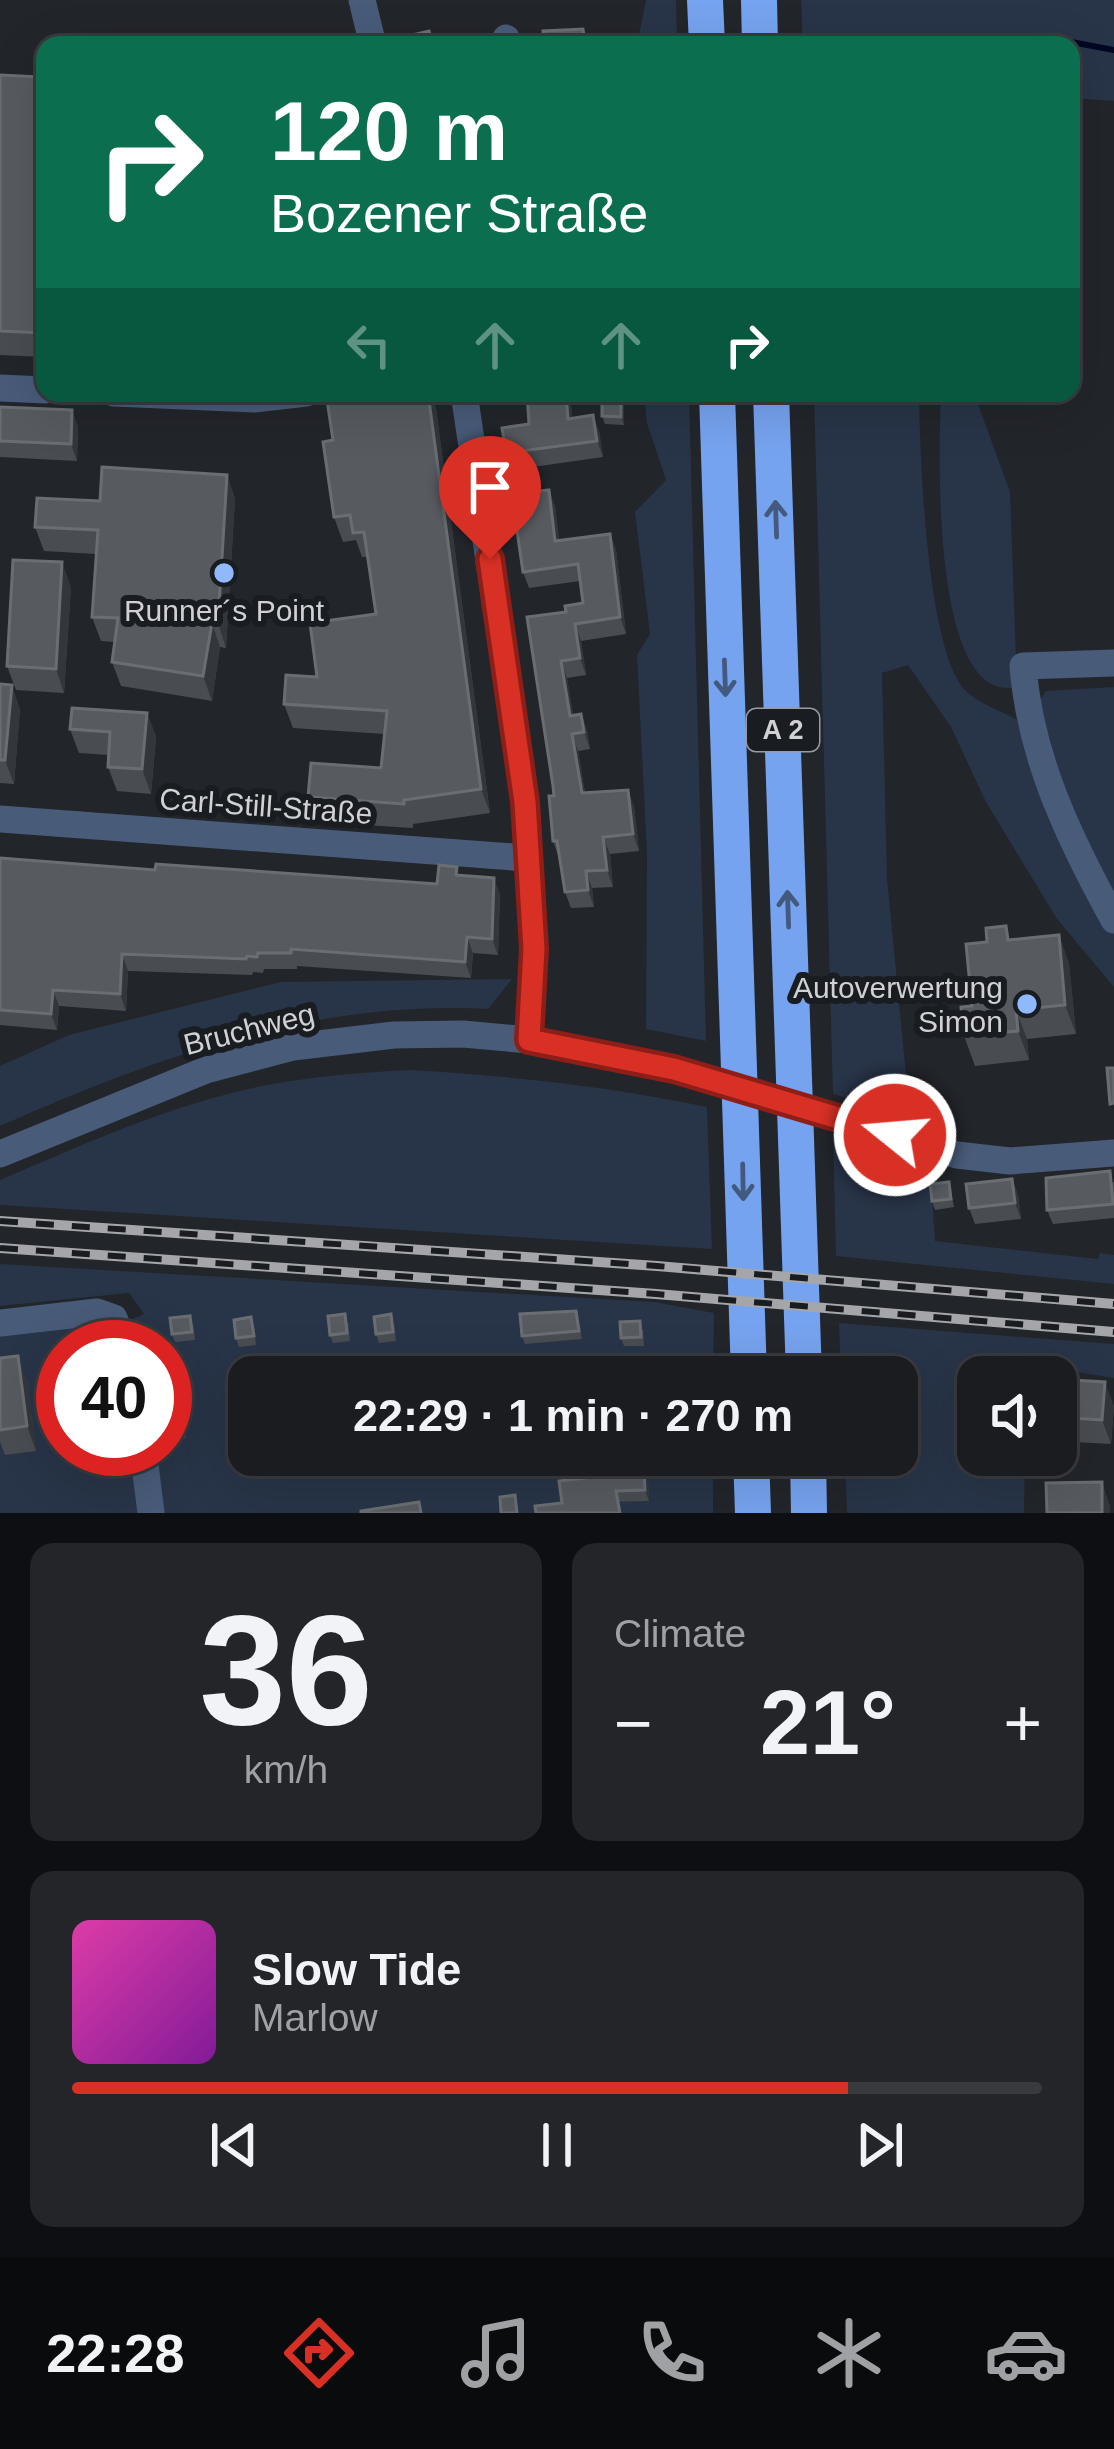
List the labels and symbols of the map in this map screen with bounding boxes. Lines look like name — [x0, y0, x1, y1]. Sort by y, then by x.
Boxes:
pin — [439, 436, 541, 559]
one-way arrow — [764, 500, 787, 539]
marker: Runner´s Point — [211, 560, 237, 586]
place label: Runner´s Point — [124, 594, 325, 627]
one-way arrow — [714, 658, 737, 697]
road number: A 2 — [747, 709, 819, 751]
street label: Carl-Still-Straße — [158, 782, 374, 830]
one-way arrow — [777, 890, 800, 929]
place label: Autoverwertung Simon — [793, 971, 1003, 1038]
marker: Autoverwertung Simon — [1014, 991, 1040, 1017]
street label: Bruchweg — [180, 997, 318, 1061]
position arrow — [832, 1072, 958, 1198]
one-way arrow — [731, 1162, 754, 1201]
speed limit sign: 40 — [36, 1320, 192, 1476]

